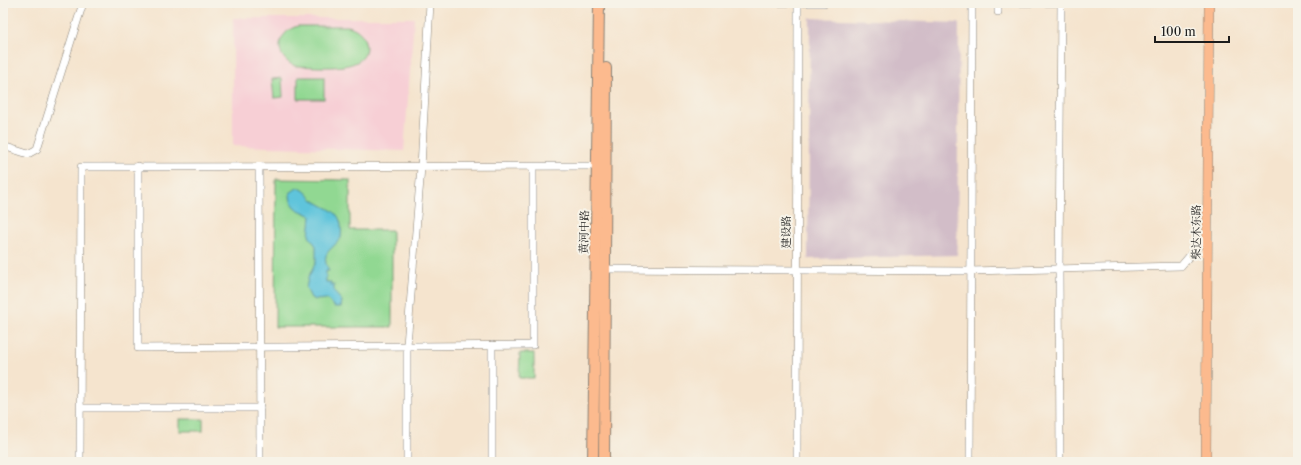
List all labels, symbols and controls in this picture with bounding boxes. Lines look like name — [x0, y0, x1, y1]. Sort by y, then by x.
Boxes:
scale bar — [1155, 18, 1229, 44]
text: 100 m — [1161, 24, 1196, 39]
street label: 柴达木东路 — [1189, 205, 1203, 260]
street label: 黄河中路 — [577, 210, 591, 254]
street label: 建设路 — [779, 216, 793, 249]

